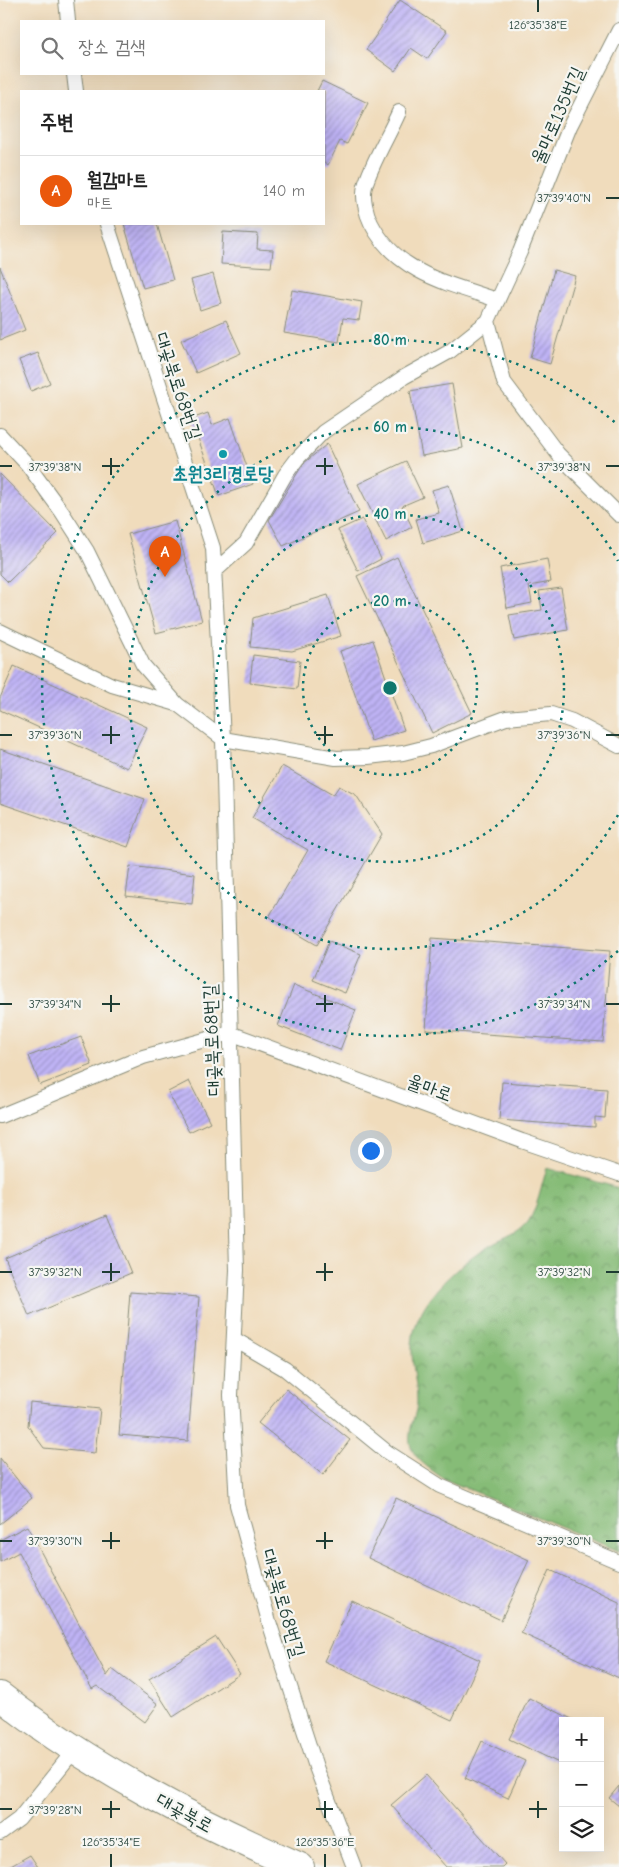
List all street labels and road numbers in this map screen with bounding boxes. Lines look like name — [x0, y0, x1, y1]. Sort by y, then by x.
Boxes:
street label: 율마로135번길 — [527, 63, 589, 167]
street label: 대곶북로68번길 — [150, 330, 206, 443]
street label: 대곶북로68번길 — [199, 984, 225, 1096]
street label: 율마로 — [404, 1070, 455, 1106]
street label: 대곶북로68번길 — [257, 1546, 309, 1660]
street label: 대곶북로 — [152, 1788, 217, 1837]

